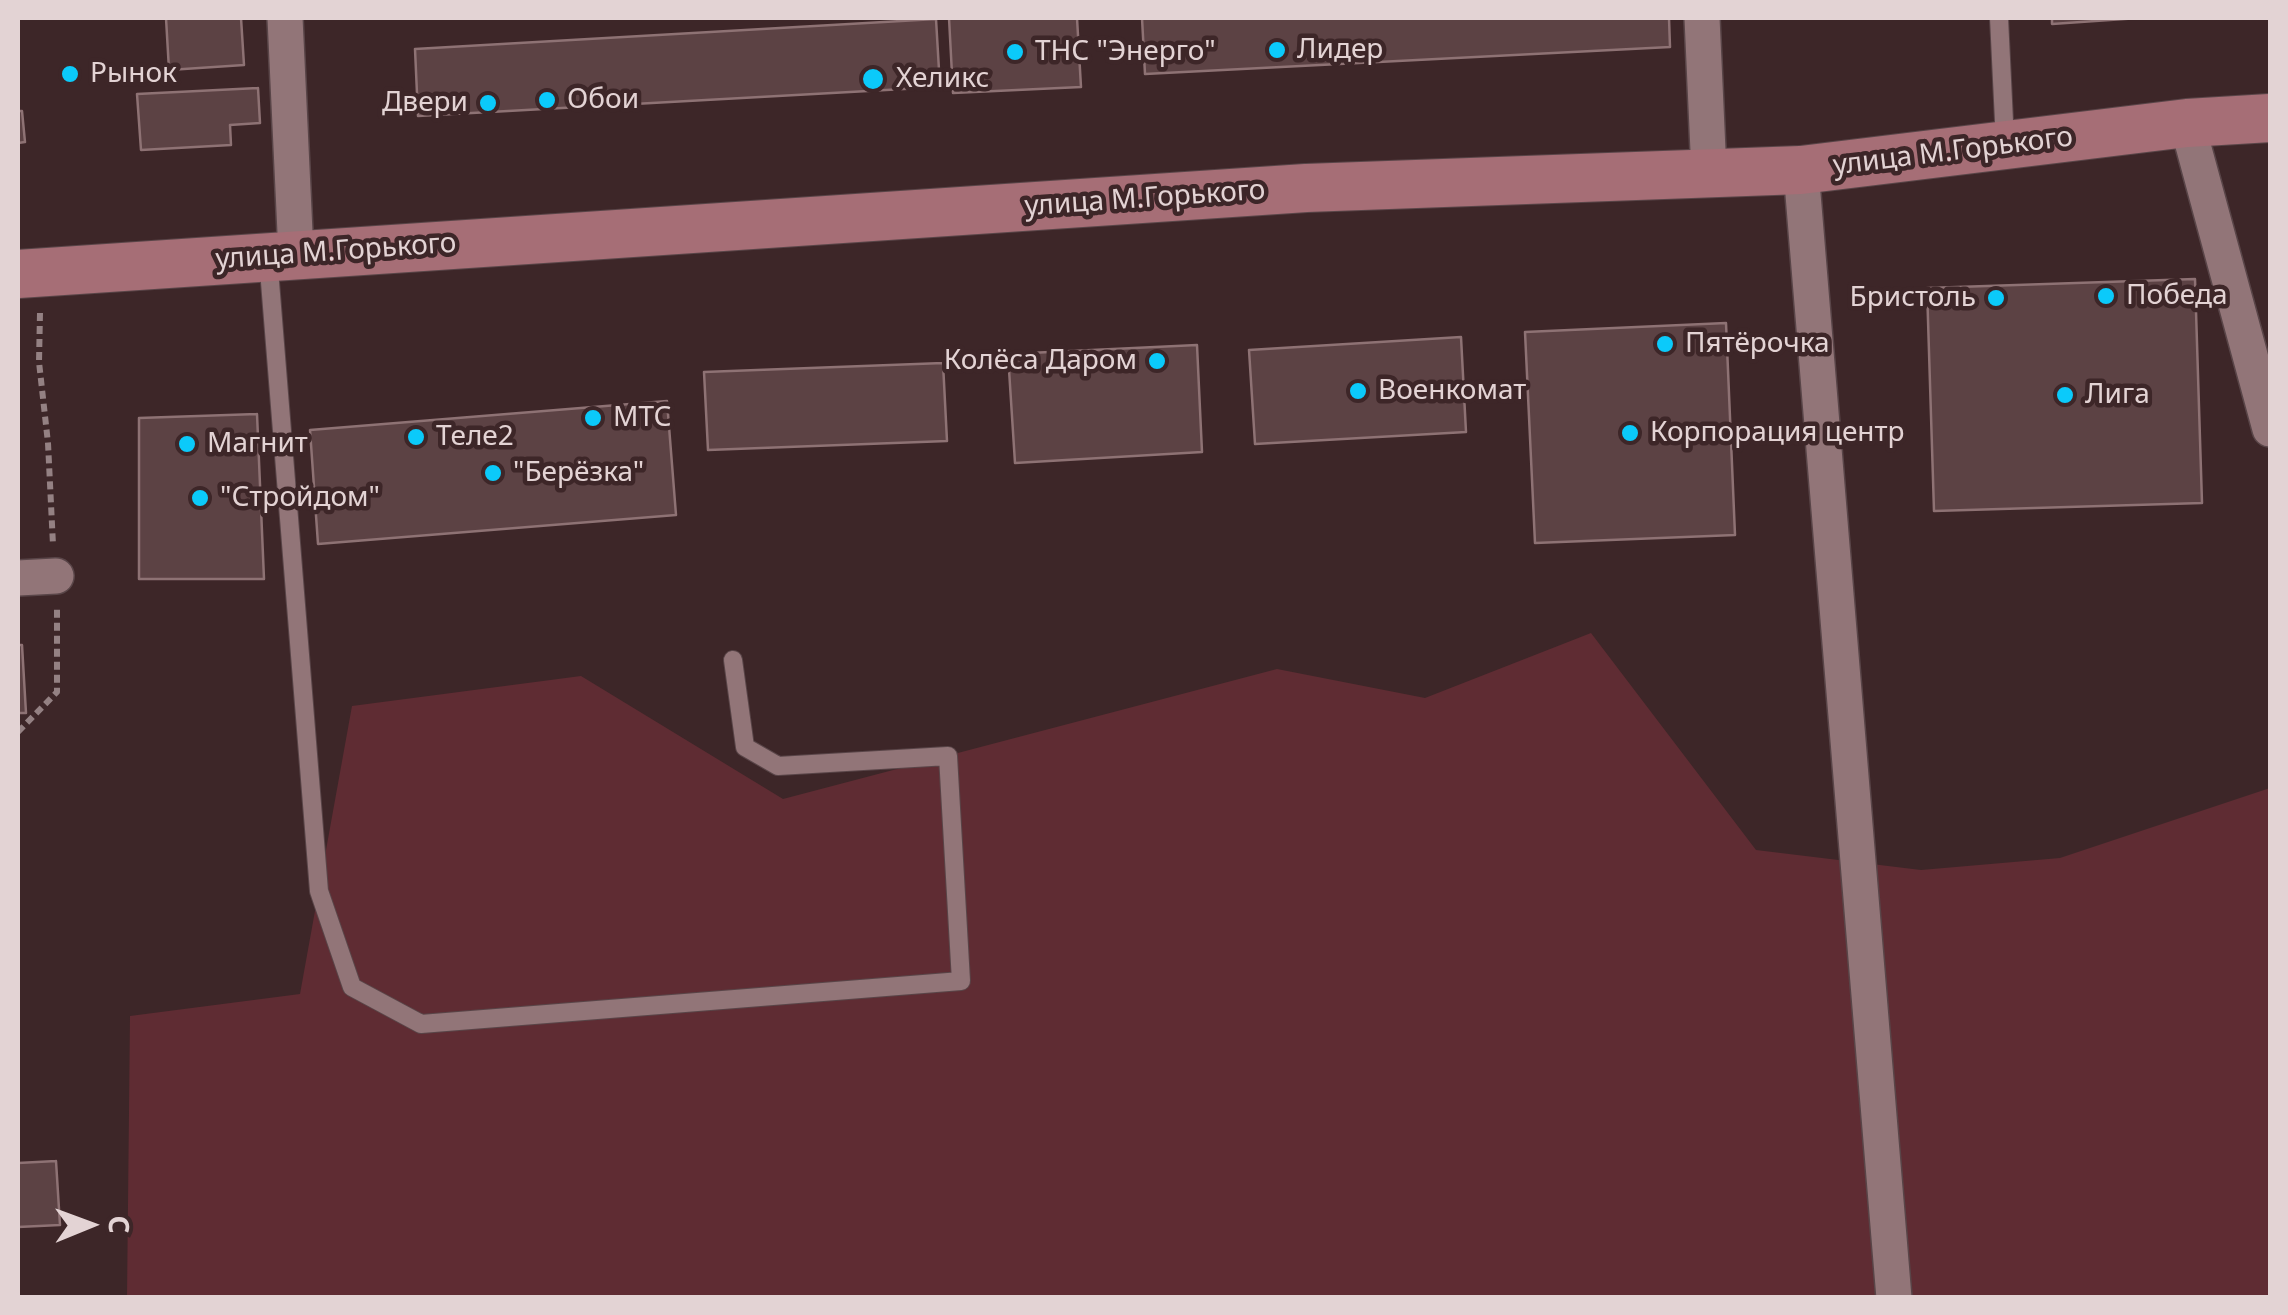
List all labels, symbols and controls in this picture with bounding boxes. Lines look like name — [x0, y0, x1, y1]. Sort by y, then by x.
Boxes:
place label: Лидер — [1297, 33, 1383, 67]
place label: ТНС "Энерго" — [1035, 35, 1216, 69]
marker: Лидер — [1266, 39, 1288, 61]
marker: ТНС "Энерго" — [1004, 41, 1026, 63]
place label: Рынок — [90, 57, 177, 91]
place label: Хеликс — [896, 62, 989, 96]
marker: Рынок — [59, 63, 81, 85]
marker: Хеликс — [860, 66, 886, 92]
place label: Обои — [567, 83, 639, 117]
place label: Двери — [382, 86, 468, 120]
marker: Обои — [536, 89, 558, 111]
marker: Двери — [477, 92, 499, 114]
street label: улица М.Горького — [1831, 121, 2075, 183]
street label: улица М.Горького — [1024, 174, 1266, 224]
street label: улица М.Горького — [215, 227, 457, 277]
place label: Победа — [2126, 279, 2228, 313]
place label: Бристоль — [1850, 281, 1976, 315]
marker: Победа — [2095, 285, 2117, 307]
marker: Бристоль — [1985, 287, 2007, 309]
place label: Пятёрочка — [1685, 327, 1830, 361]
marker: Пятёрочка — [1654, 333, 1676, 355]
place label: Колёса Даром — [944, 344, 1137, 378]
marker: Колёса Даром — [1146, 350, 1168, 372]
place label: Военкомат — [1378, 374, 1526, 408]
place label: Лига — [2085, 378, 2150, 412]
marker: Военкомат — [1347, 380, 1369, 402]
marker: Лига — [2054, 384, 2076, 406]
place label: МТС — [613, 401, 671, 435]
marker: МТС — [582, 407, 604, 429]
place label: Корпорация центр — [1650, 416, 1905, 450]
place label: Теле2 — [436, 420, 514, 454]
marker: Корпорация центр — [1619, 422, 1641, 444]
marker: Теле2 — [405, 426, 427, 448]
place label: Магнит — [207, 427, 308, 461]
marker: Магнит — [176, 433, 198, 455]
place label: "Берёзка" — [513, 456, 644, 490]
marker: "Берёзка" — [482, 462, 504, 484]
place label: "Стройдом" — [220, 481, 380, 515]
marker: "Стройдом" — [189, 487, 211, 509]
north arrow — [40, 1175, 140, 1275]
text: С — [101, 1215, 139, 1234]

